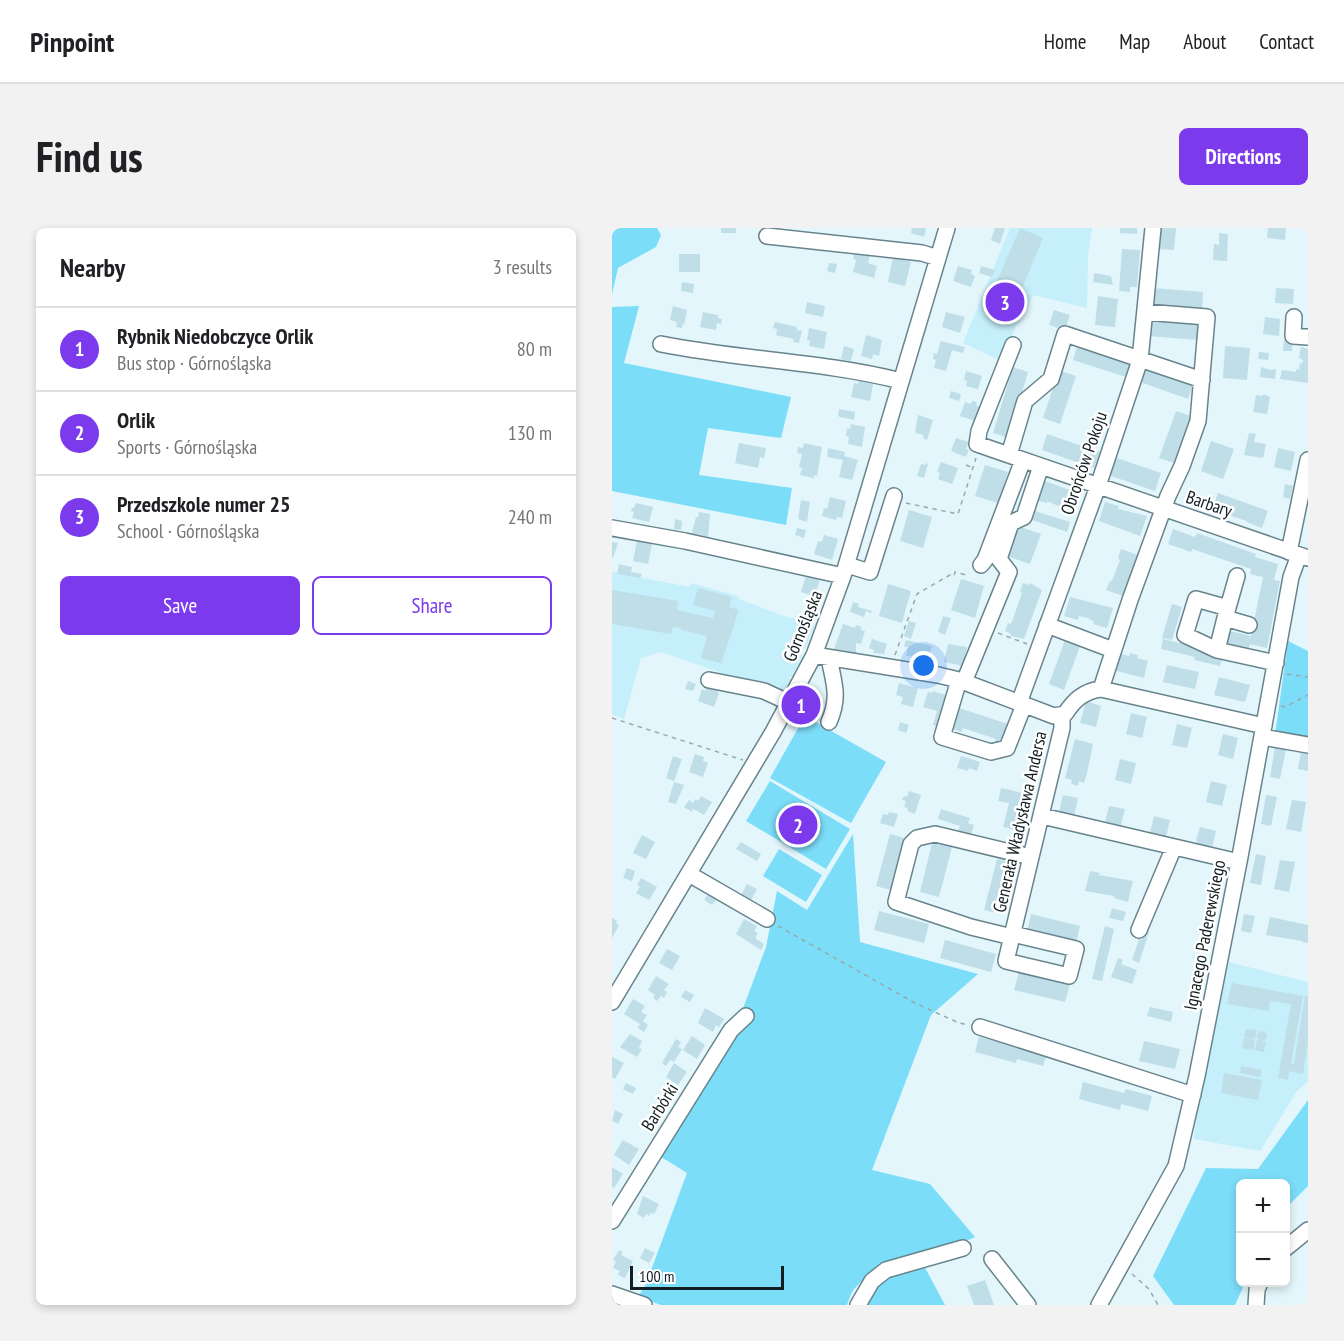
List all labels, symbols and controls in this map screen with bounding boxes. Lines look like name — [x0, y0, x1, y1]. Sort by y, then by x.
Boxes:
text: Pinpoint — [30, 23, 114, 60]
text: Home — [1044, 28, 1086, 55]
text: Map — [1119, 28, 1150, 55]
text: About — [1183, 28, 1226, 55]
text: Contact — [1259, 28, 1314, 55]
button: Directions — [1179, 128, 1308, 185]
text: Find us — [36, 129, 143, 184]
text: Nearby — [60, 251, 125, 284]
text: 3 results — [493, 254, 552, 280]
pin: 3 — [986, 280, 1024, 325]
text: Rybnik Niedobczyce Orlik — [117, 322, 313, 350]
text: 1 — [75, 336, 84, 362]
text: 80 m — [517, 336, 552, 362]
text: Bus stop · Górnośląska — [117, 350, 272, 376]
text: Orlik — [117, 406, 155, 434]
street label: Obrońców Pokoju — [1055, 408, 1112, 518]
text: 2 — [75, 420, 84, 446]
text: 130 m — [508, 420, 552, 446]
text: Sports · Górnośląska — [117, 434, 257, 460]
street label: Barbary — [1183, 485, 1235, 522]
text: Przedszkole numer 25 — [117, 490, 291, 518]
text: 3 — [75, 504, 84, 530]
text: 240 m — [508, 504, 552, 530]
text: School · Górnośląska — [117, 518, 259, 544]
button: Save — [60, 576, 300, 635]
button: Share — [312, 576, 552, 635]
street label: Górnośląska — [778, 587, 827, 665]
your location — [909, 651, 938, 680]
pin: 1 — [782, 682, 820, 728]
street label: Generała Władysława Andersa — [987, 729, 1052, 915]
pin: 2 — [778, 802, 818, 848]
street label: Ignacego Paderewskiego — [1179, 858, 1230, 1012]
street label: Barbórki — [636, 1079, 683, 1135]
map controls — [1236, 1179, 1290, 1287]
button: + — [1236, 1179, 1290, 1233]
button: − — [1236, 1233, 1290, 1287]
scale bar — [630, 1263, 784, 1290]
text: 100 m — [639, 1266, 674, 1286]

